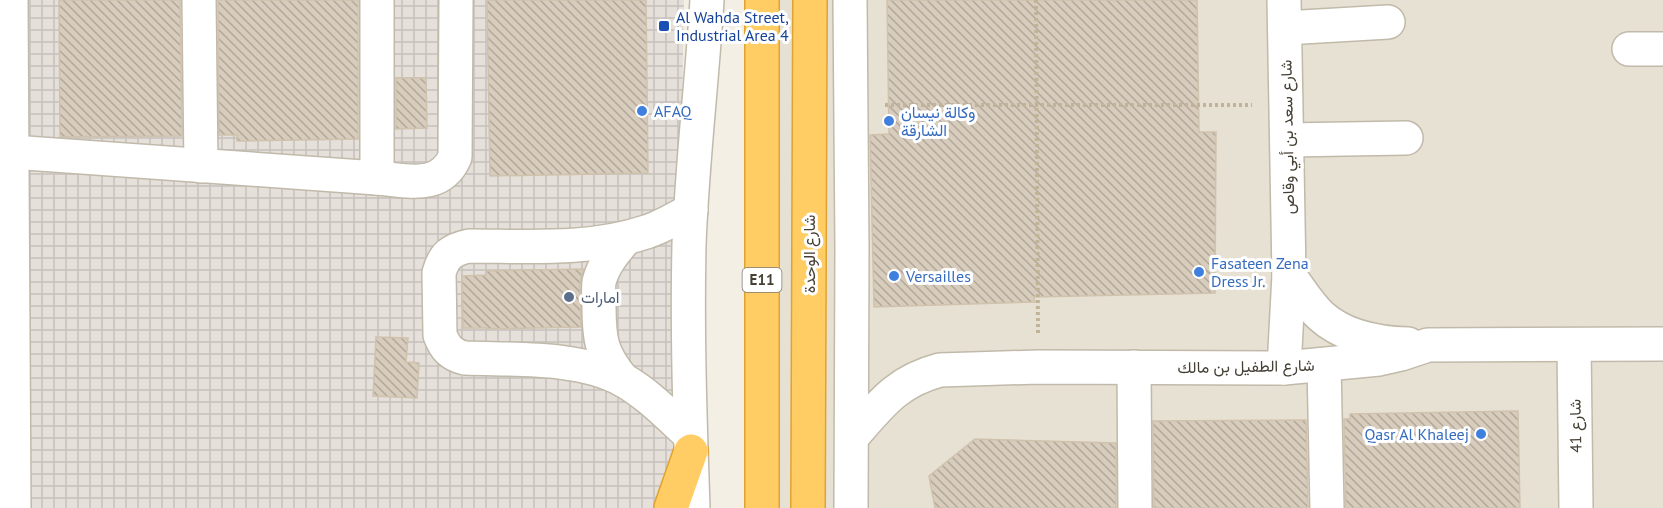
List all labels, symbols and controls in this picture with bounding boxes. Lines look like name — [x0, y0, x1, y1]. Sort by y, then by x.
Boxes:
place label: Al Wahda Street, Industrial Area 4 — [676, 7, 789, 45]
marker: Al Wahda Street, Industrial Area 4 — [657, 19, 671, 33]
street label: شارع سعد بن أبي وقاص — [1276, 59, 1302, 215]
place label: AFAQ — [654, 101, 693, 121]
place label: وكالة نيسان الشارقة — [901, 102, 975, 141]
marker: AFAQ — [635, 104, 649, 118]
marker: وكالة نيسان الشارقة — [882, 114, 896, 128]
street label: شارع الوحدة — [799, 215, 821, 293]
place label: Fasateen Zena Dress Jr. — [1211, 253, 1309, 291]
marker: Fasateen Zena Dress Jr. — [1192, 265, 1206, 279]
place label: Versailles — [905, 266, 971, 286]
road number: E11 — [742, 268, 782, 292]
marker: Versailles — [887, 269, 901, 283]
place label: امارات — [581, 287, 620, 308]
marker: امارات — [562, 290, 576, 304]
street label: شارع الطفيل بن مالك — [1177, 355, 1315, 379]
street label: شارع 41 — [1565, 399, 1587, 453]
place label: Qasr Al Khaleej — [1364, 424, 1469, 444]
marker: Qasr Al Khaleej — [1474, 427, 1488, 441]

